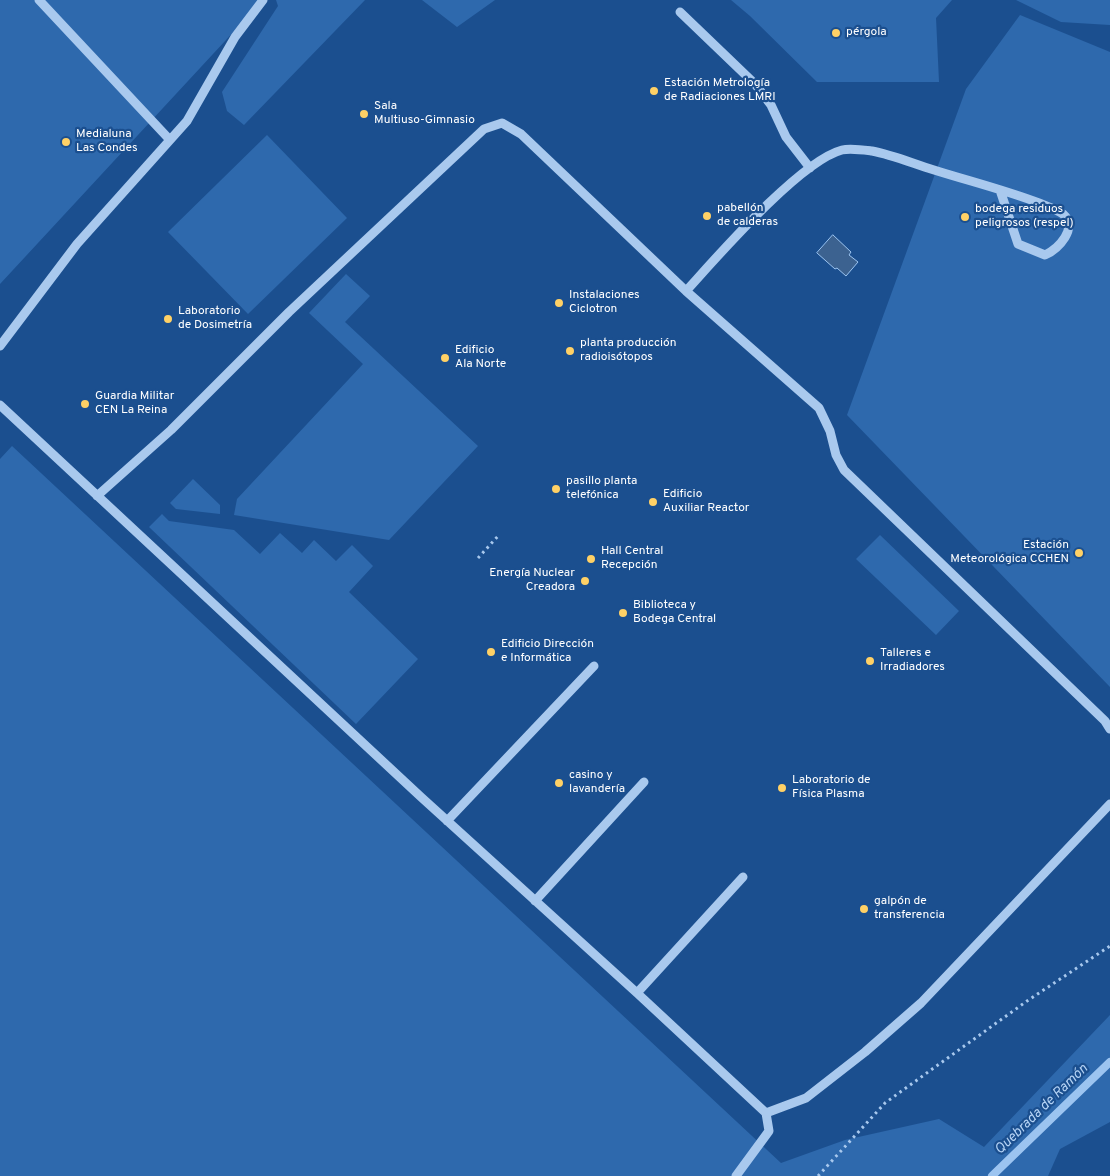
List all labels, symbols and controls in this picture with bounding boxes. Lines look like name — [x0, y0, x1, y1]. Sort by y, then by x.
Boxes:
place label: pérgola — [846, 26, 887, 40]
marker: pérgola — [830, 27, 842, 39]
place label: Estación Metrología de Radiaciones LMRI — [664, 77, 776, 105]
marker: Estación Metrología de Radiaciones LMRI — [648, 85, 660, 97]
place label: Sala Multiuso-Gimnasio — [374, 100, 475, 128]
marker: Sala Multiuso-Gimnasio — [358, 108, 370, 120]
place label: Medialuna Las Condes — [76, 128, 138, 156]
marker: Medialuna Las Condes — [60, 136, 72, 148]
place label: pabellón de calderas — [717, 202, 778, 230]
place label: bodega residuos peligrosos (respel) — [975, 203, 1074, 231]
marker: pabellón de calderas — [701, 210, 713, 222]
marker: bodega residuos peligrosos (respel) — [959, 211, 971, 223]
place label: Instalaciones Ciclotron — [569, 289, 640, 317]
marker: Instalaciones Ciclotron — [553, 297, 565, 309]
place label: Laboratorio de Dosimetría — [178, 305, 252, 333]
marker: Laboratorio de Dosimetría — [162, 313, 174, 325]
place label: planta producción radioisótopos — [580, 337, 677, 365]
place label: Edificio Ala Norte — [455, 344, 506, 372]
marker: planta producción radioisótopos — [564, 345, 576, 357]
marker: Edificio Ala Norte — [439, 352, 451, 364]
place label: Guardia Militar CEN La Reina — [95, 390, 174, 418]
marker: Guardia Militar CEN La Reina — [79, 398, 91, 410]
place label: pasillo planta telefónica — [566, 475, 637, 503]
marker: pasillo planta telefónica — [550, 483, 562, 495]
place label: Edificio Auxiliar Reactor — [663, 488, 749, 516]
marker: Edificio Auxiliar Reactor — [647, 496, 659, 508]
place label: Estación Meteorológica CCHEN — [950, 539, 1069, 567]
place label: Hall Central Recepción — [601, 545, 663, 573]
marker: Estación Meteorológica CCHEN — [1073, 547, 1085, 559]
marker: Hall Central Recepción — [585, 553, 597, 565]
place label: Energía Nuclear Creadora — [489, 567, 575, 595]
marker: Energía Nuclear Creadora — [579, 575, 591, 587]
place label: Biblioteca y Bodega Central — [633, 599, 716, 627]
marker: Biblioteca y Bodega Central — [617, 607, 629, 619]
place label: Edificio Dirección e Informática — [501, 638, 594, 666]
marker: Edificio Dirección e Informática — [485, 646, 497, 658]
place label: Talleres e Irradiadores — [880, 647, 945, 675]
marker: Talleres e Irradiadores — [864, 655, 876, 667]
place label: casino y lavandería — [569, 769, 625, 797]
place label: Laboratorio de Física Plasma — [792, 774, 871, 802]
marker: casino y lavandería — [553, 777, 565, 789]
marker: Laboratorio de Física Plasma — [776, 782, 788, 794]
place label: galpón de transferencia — [874, 895, 945, 923]
marker: galpón de transferencia — [858, 903, 870, 915]
water label: Quebrada de Ramón — [992, 1061, 1092, 1159]

